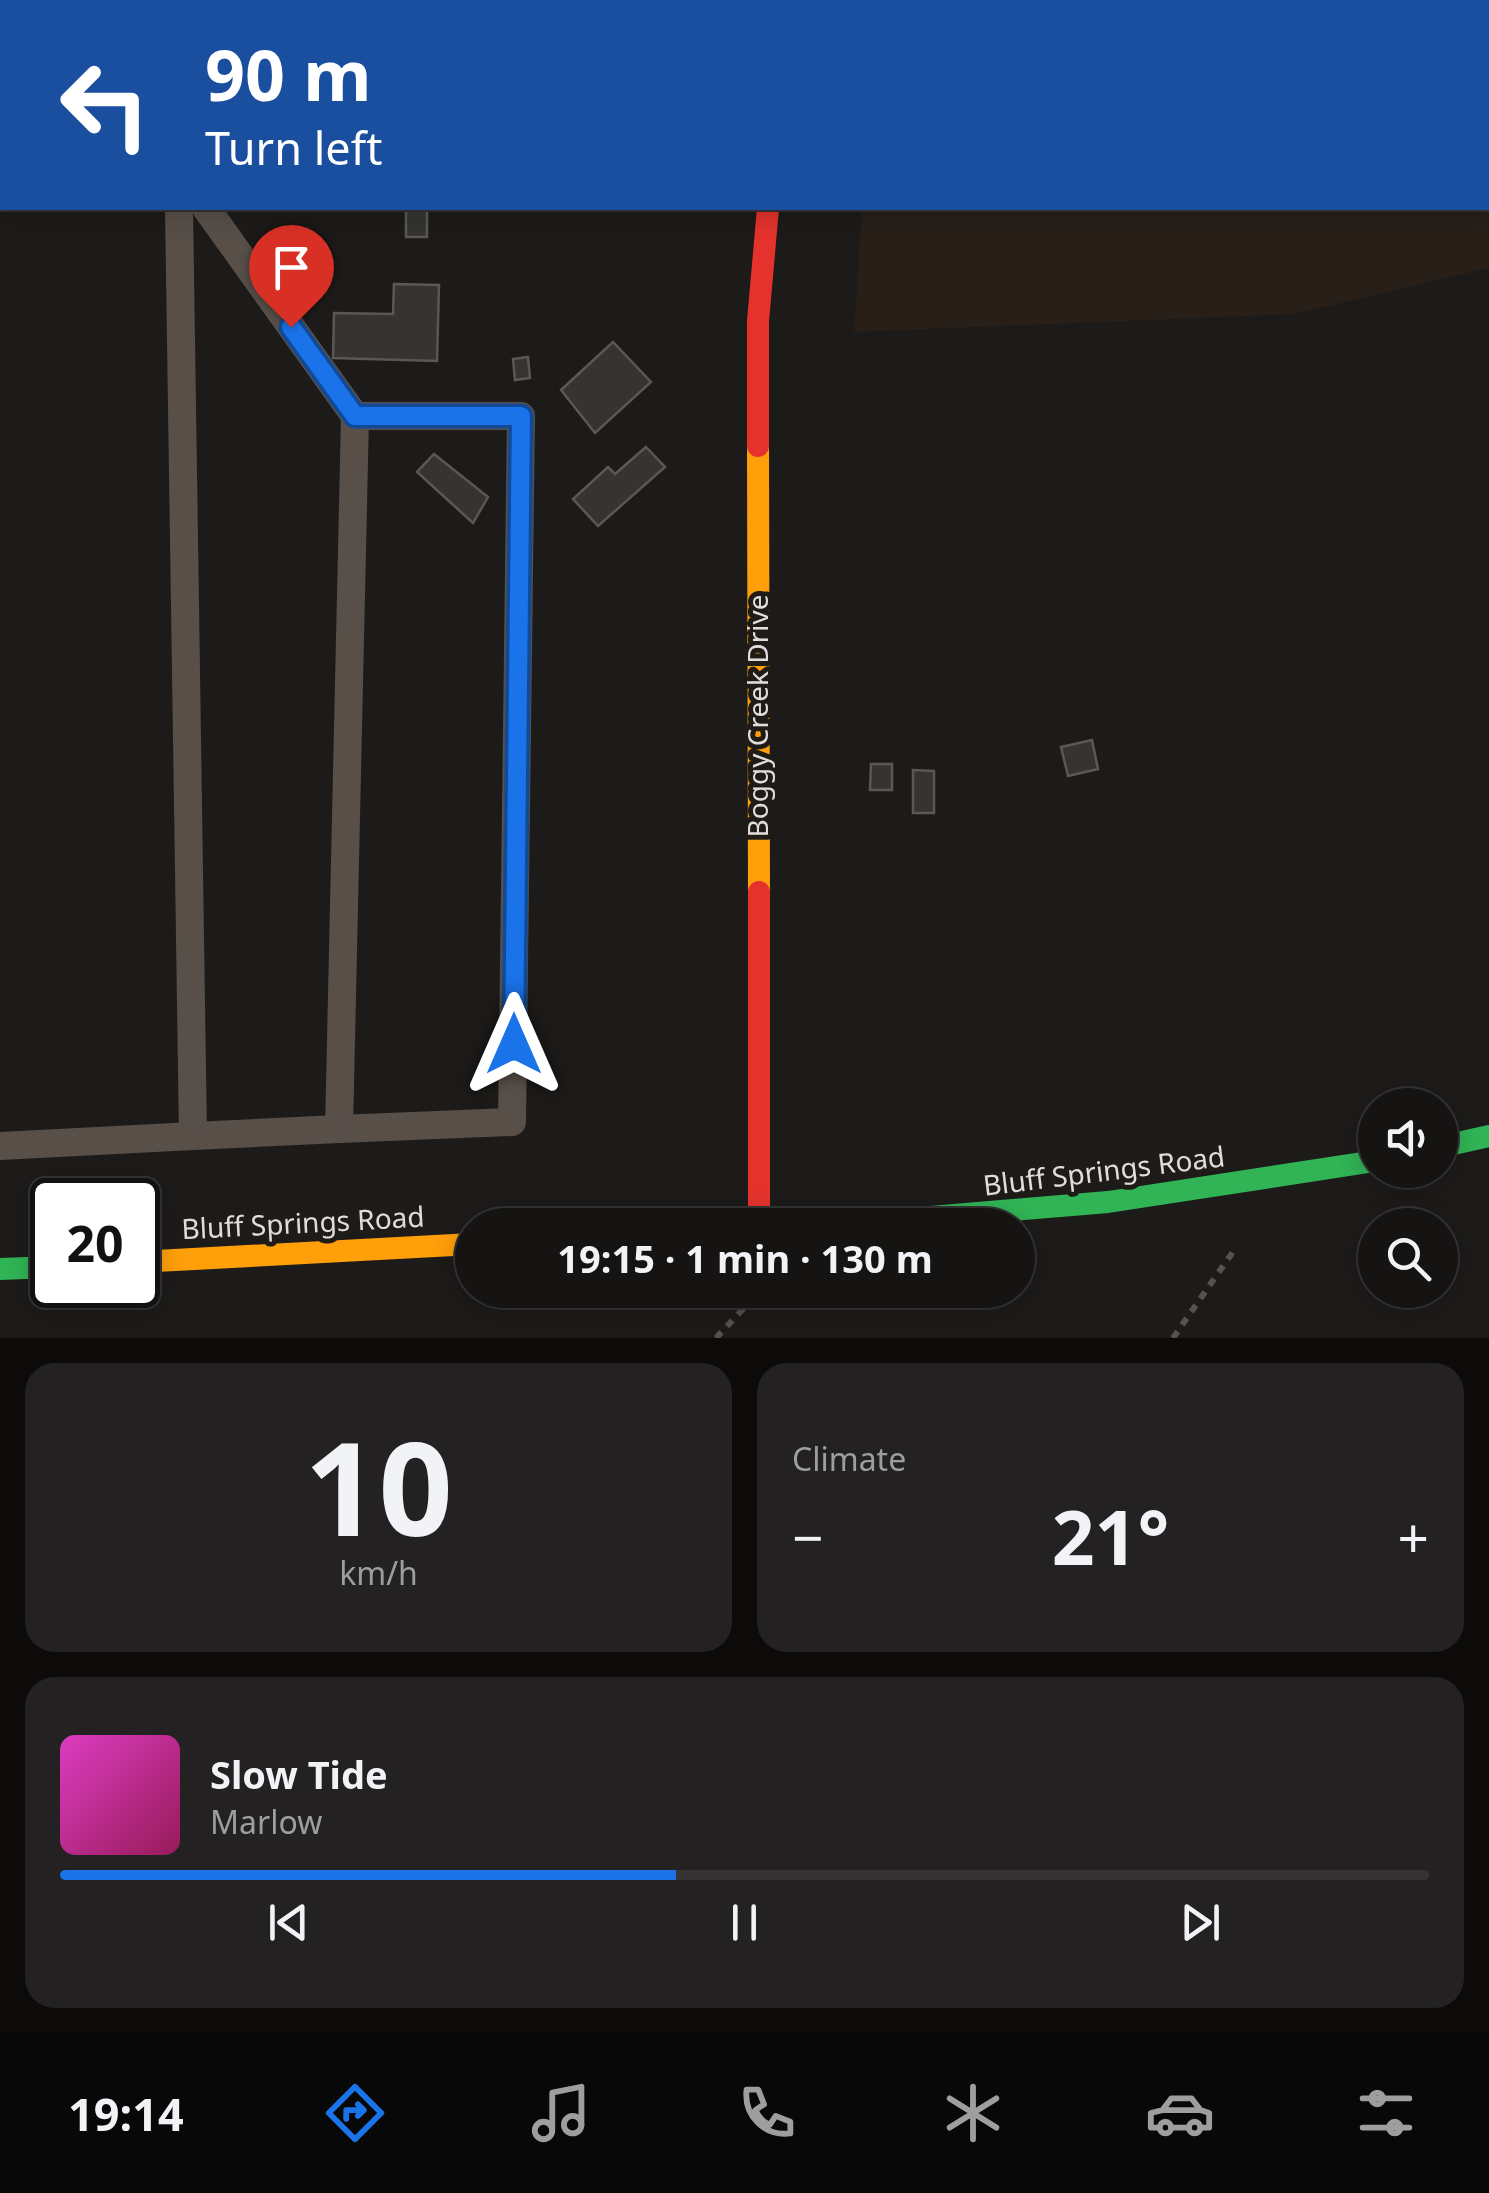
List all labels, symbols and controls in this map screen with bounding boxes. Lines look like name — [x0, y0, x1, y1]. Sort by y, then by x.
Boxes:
text: 90 m — [205, 26, 372, 122]
icon: left — [40, 40, 170, 170]
text: Turn left — [205, 117, 382, 178]
pin — [249, 225, 334, 328]
icon: arrive — [264, 240, 319, 295]
street label: Boggy Creek Drive — [738, 595, 776, 837]
position arrow — [462, 992, 566, 1096]
map controls — [1358, 1088, 1458, 1308]
button: sound — [1358, 1088, 1458, 1188]
street label: Bluff Springs Road — [981, 1136, 1227, 1204]
speed limit sign: 20 — [30, 1178, 160, 1308]
street label: Bluff Springs Road — [181, 1197, 425, 1247]
button: search — [1358, 1208, 1458, 1308]
text: 19:15 · 1 min · 130 m — [557, 1232, 933, 1284]
text: 10 — [304, 1397, 453, 1574]
text: Climate — [792, 1437, 906, 1480]
text: 21° — [1052, 1485, 1169, 1587]
text: − — [792, 1499, 823, 1574]
text: + — [1398, 1499, 1429, 1574]
text: km/h — [339, 1551, 418, 1594]
text: Slow Tide — [210, 1748, 388, 1800]
text: Marlow — [210, 1800, 322, 1843]
icon: previous — [261, 1895, 316, 1950]
icon: pause — [717, 1895, 772, 1950]
icon: next — [1173, 1895, 1228, 1950]
icon: directions — [320, 2078, 390, 2148]
icon: music — [526, 2078, 596, 2148]
icon: phone — [732, 2078, 802, 2148]
icon: climate — [938, 2078, 1008, 2148]
icon: car — [1145, 2078, 1215, 2148]
icon: filters — [1351, 2078, 1421, 2148]
text: 19:14 — [68, 2083, 184, 2144]

